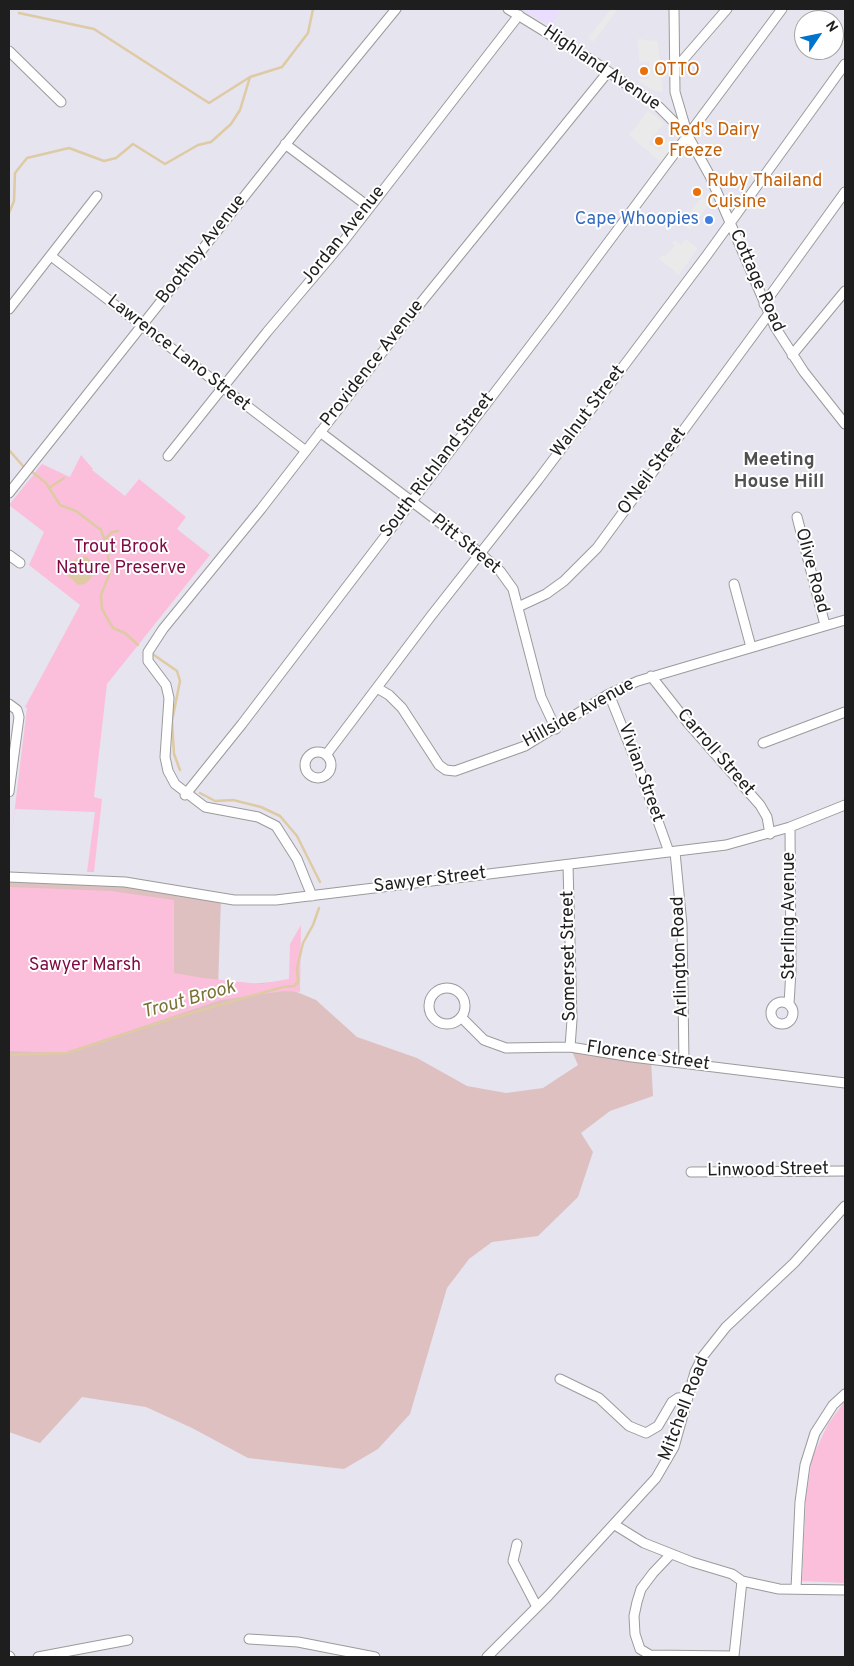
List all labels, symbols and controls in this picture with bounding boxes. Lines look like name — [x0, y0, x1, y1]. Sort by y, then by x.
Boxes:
north arrow — [794, 10, 844, 60]
text: N — [821, 18, 841, 36]
street label: Highland Avenue — [538, 22, 664, 116]
place label: OTTO — [654, 60, 700, 82]
marker: OTTO — [638, 65, 650, 77]
place label: Red's Dairy Freeze — [669, 120, 760, 162]
marker: Red's Dairy Freeze — [653, 135, 665, 147]
place label: Ruby Thailand Cuisine — [707, 171, 822, 213]
street label: Jordan Avenue — [298, 182, 390, 290]
marker: Ruby Thailand Cuisine — [691, 186, 703, 198]
street label: Boothby Avenue — [153, 191, 251, 309]
place label: Cape Whoopies — [575, 209, 699, 231]
marker: Cape Whoopies — [703, 214, 715, 226]
street label: Cottage Road — [724, 226, 788, 336]
street label: Lawrence Lano Street — [102, 291, 254, 417]
street label: Providence Avenue — [317, 296, 429, 432]
street label: Walnut Street — [547, 362, 631, 462]
street label: South Richland Street — [376, 389, 500, 543]
street label: O'Neil Street — [614, 424, 692, 520]
district label: Meeting House Hill — [734, 450, 824, 494]
street label: Pitt Street — [426, 510, 504, 580]
street label: Olive Road — [789, 526, 833, 616]
park label: Trout Brook Nature Preserve — [56, 537, 186, 580]
street label: Hillside Avenue — [520, 675, 638, 753]
street label: Carroll Street — [671, 705, 759, 801]
street label: Vivian Street — [612, 721, 668, 825]
street label: Sterling Avenue — [779, 852, 801, 980]
street label: Sawyer Street — [373, 863, 487, 899]
street label: Somerset Street — [558, 890, 582, 1022]
street label: Arlington Road — [668, 896, 694, 1018]
park label: Sawyer Marsh — [29, 955, 141, 977]
water label: Trout Brook — [140, 977, 238, 1025]
street label: Florence Street — [585, 1038, 711, 1076]
street label: Linwood Street — [707, 1159, 829, 1183]
street label: Mitchell Road — [655, 1354, 715, 1464]

